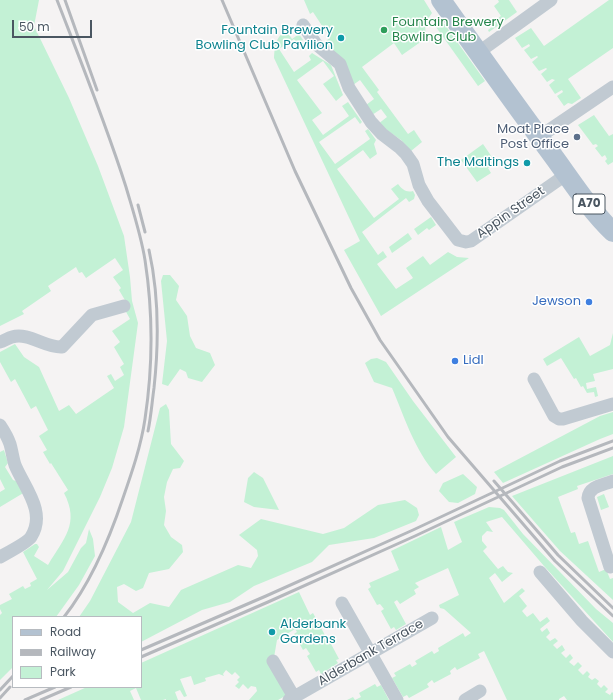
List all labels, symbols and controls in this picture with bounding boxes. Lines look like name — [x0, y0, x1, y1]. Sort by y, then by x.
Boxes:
scale bar — [14, 12, 94, 38]
place label: Fountain Brewery Bowling Club — [392, 15, 504, 46]
text: 50 m — [19, 18, 50, 35]
place label: Fountain Brewery Bowling Club Pavilion — [195, 23, 333, 54]
marker: Fountain Brewery Bowling Club — [379, 25, 389, 35]
marker: Fountain Brewery Bowling Club Pavilion — [336, 33, 346, 43]
place label: Moat Place Post Office — [497, 122, 569, 153]
marker: Moat Place Post Office — [572, 132, 582, 142]
place label: The Maltings — [437, 155, 519, 171]
marker: The Maltings — [522, 158, 532, 168]
street label: Appin Street — [474, 184, 548, 242]
road number: A70 — [573, 194, 605, 214]
place label: Jewson — [532, 294, 581, 310]
marker: Jewson — [584, 297, 594, 307]
place label: Lidl — [463, 353, 484, 369]
marker: Lidl — [450, 356, 460, 366]
legend — [12, 616, 142, 688]
street label: Alderbank Terrace — [315, 616, 427, 690]
place label: Alderbank Gardens — [280, 617, 346, 648]
text: Road — [50, 623, 81, 640]
marker: Alderbank Gardens — [267, 627, 277, 637]
text: Railway — [50, 643, 96, 660]
text: Park — [50, 663, 76, 680]

